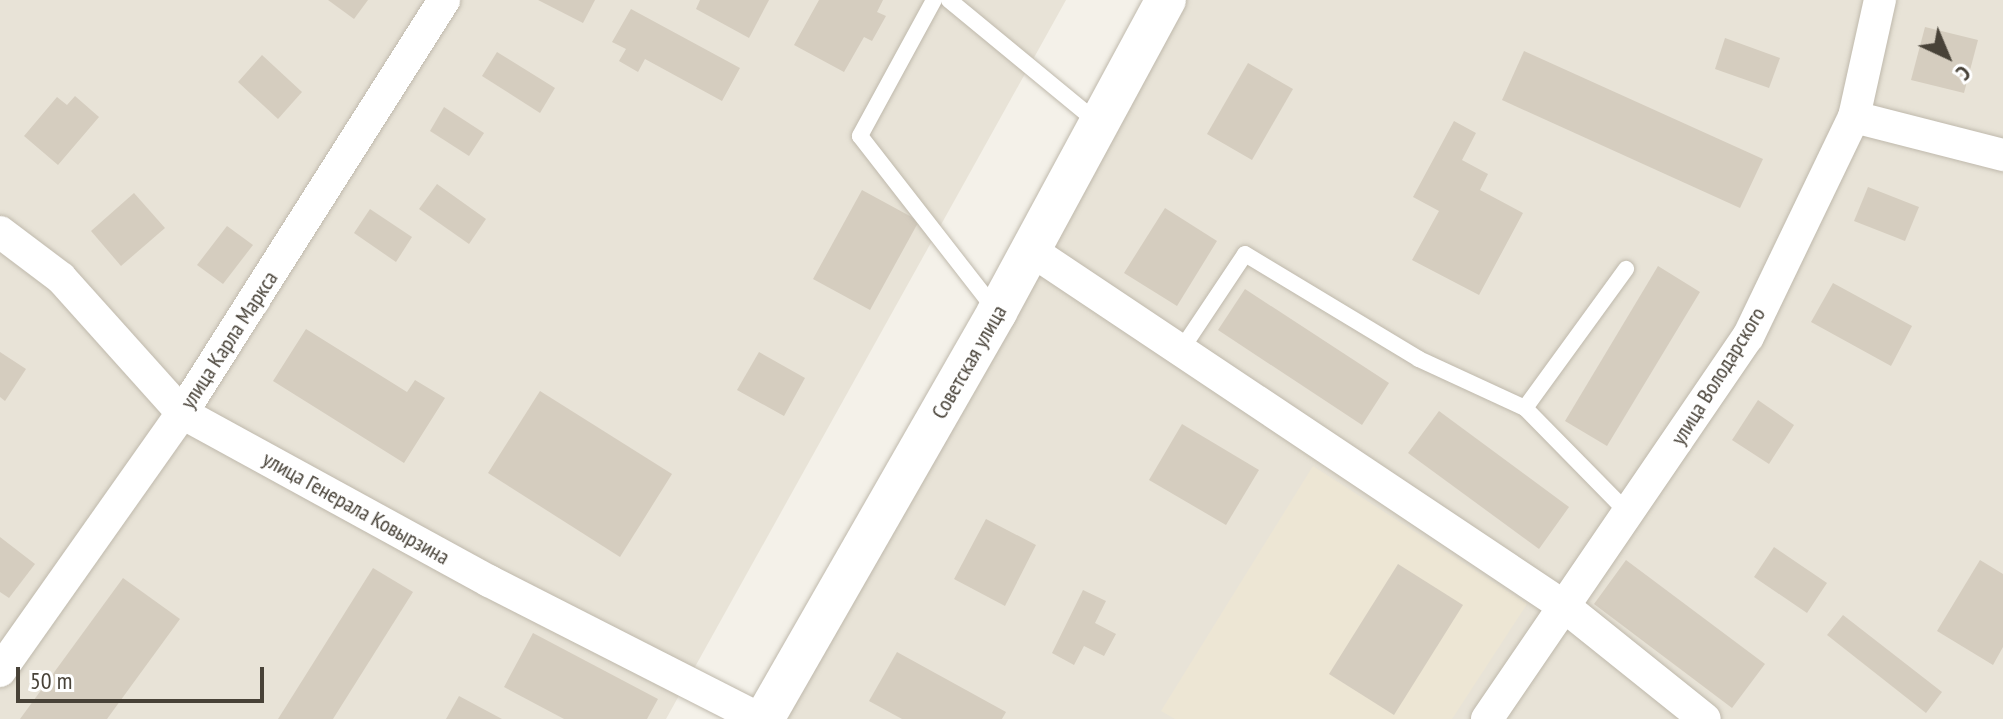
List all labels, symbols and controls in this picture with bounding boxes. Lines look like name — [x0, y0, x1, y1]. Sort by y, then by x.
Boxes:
north arrow — [1907, 16, 1987, 96]
text: С — [1950, 60, 1977, 87]
street label: улица Карла Маркса — [175, 266, 283, 414]
street label: Советская улица — [926, 300, 1012, 424]
street label: улица Володарского — [1665, 302, 1771, 450]
street label: улица Генерала Ковырзина — [258, 446, 454, 570]
scale bar — [20, 651, 268, 701]
text: 50 m — [30, 665, 72, 696]

